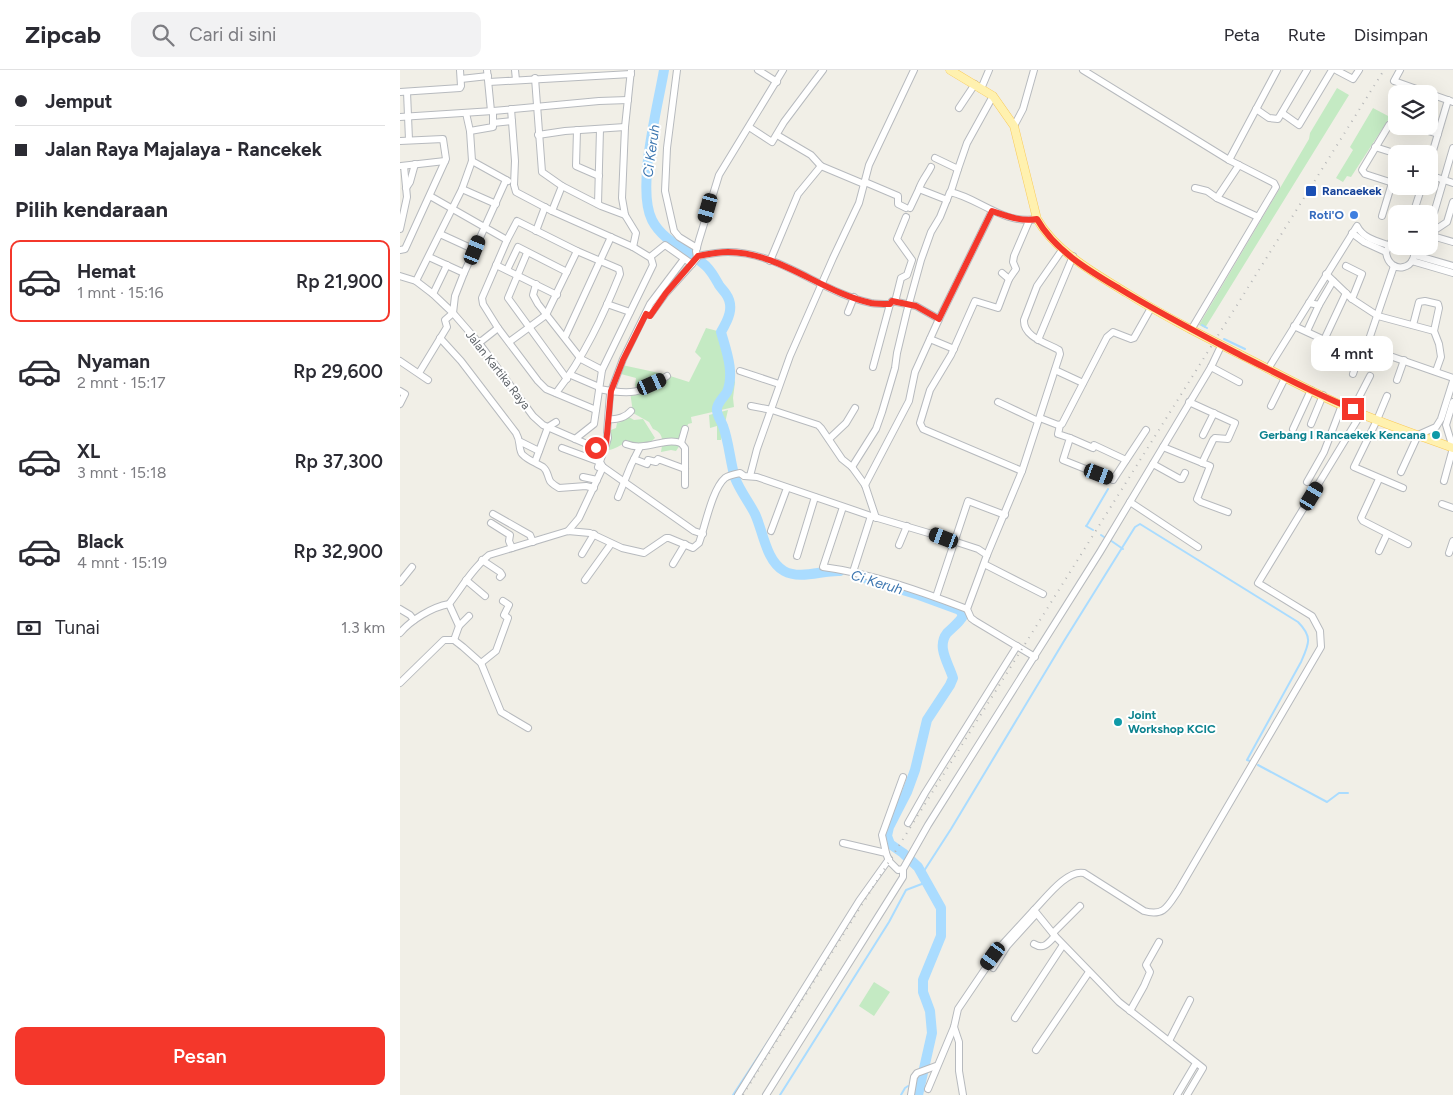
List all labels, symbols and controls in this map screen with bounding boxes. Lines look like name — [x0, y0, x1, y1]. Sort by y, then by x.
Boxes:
search box — [131, 12, 481, 57]
text: Zipcab — [25, 20, 101, 49]
icon: search — [149, 21, 177, 49]
text: Cari di sini — [189, 23, 277, 46]
text: Peta — [1224, 24, 1260, 46]
text: Rute — [1288, 24, 1326, 46]
text: Disimpan — [1354, 24, 1428, 46]
map controls — [1388, 85, 1438, 255]
button: layers — [1388, 85, 1438, 135]
text: Jemput — [45, 90, 112, 113]
water label: Ci Keruh — [639, 123, 664, 179]
text: Jalan Raya Majalaya - Rancekek — [45, 138, 322, 161]
button: + — [1388, 145, 1438, 195]
marker: Rancaekek — [1304, 184, 1318, 198]
place label: Rancaekek — [1322, 184, 1382, 198]
car — [696, 192, 719, 224]
text: Pilih kendaraan — [15, 196, 168, 223]
button: − — [1388, 205, 1438, 255]
place label: Roti'O — [1309, 208, 1345, 222]
marker: Roti'O — [1348, 209, 1360, 221]
car — [462, 233, 487, 267]
icon: car — [17, 259, 62, 304]
text: Hemat — [77, 260, 136, 283]
text: Rp 21,900 — [296, 270, 383, 293]
text: 1 mnt · 15:16 — [77, 283, 164, 302]
street label: Jalan Kartika Raya — [463, 328, 533, 412]
callout: 4 mnt — [1312, 336, 1394, 372]
text: 4 mnt — [1330, 344, 1374, 363]
icon: car — [17, 349, 62, 394]
text: Nyaman — [77, 350, 150, 373]
text: Rp 29,600 — [293, 360, 383, 383]
car — [635, 371, 668, 397]
text: 2 mnt · 15:17 — [77, 373, 166, 392]
route end — [1342, 398, 1364, 420]
place label: Gerbang I Rancaekek Kencana — [1259, 428, 1426, 442]
marker: Gerbang I Rancaekek Kencana — [1430, 429, 1442, 441]
route start — [585, 437, 607, 459]
icon: car — [17, 439, 62, 484]
text: XL — [77, 440, 100, 463]
text: Rp 37,300 — [294, 450, 383, 473]
car — [1082, 462, 1115, 486]
text: 3 mnt · 15:18 — [77, 463, 167, 482]
car — [1297, 479, 1326, 513]
car — [927, 526, 960, 550]
icon: car — [17, 529, 62, 574]
text: Black — [77, 530, 124, 553]
text: Rp 32,900 — [294, 540, 383, 563]
text: 4 mnt · 15:19 — [77, 553, 167, 572]
water label: Ci Keruh — [849, 567, 905, 598]
icon: cash — [15, 614, 43, 642]
text: Tunai — [55, 616, 100, 639]
text: 1.3 km — [341, 618, 385, 637]
place label: Joint Workshop KCIC — [1128, 708, 1216, 736]
marker: Joint Workshop KCIC — [1112, 716, 1124, 728]
car — [978, 939, 1007, 973]
button: Pesan — [15, 1027, 385, 1085]

